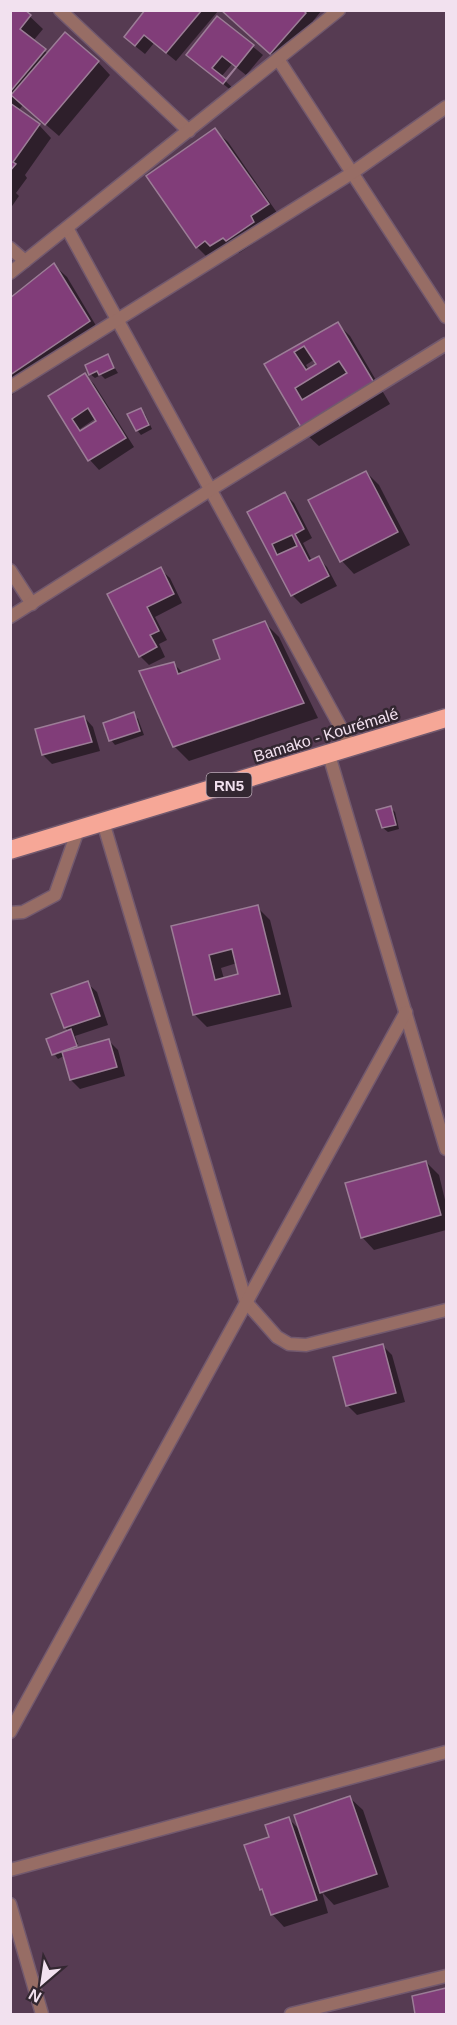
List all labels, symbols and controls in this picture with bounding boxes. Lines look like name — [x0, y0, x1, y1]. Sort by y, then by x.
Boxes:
street label: Bamako - Kourémalé — [252, 705, 400, 765]
road number: RN5 — [206, 773, 252, 797]
north arrow — [12, 1953, 72, 2013]
text: N — [26, 1985, 44, 2006]

